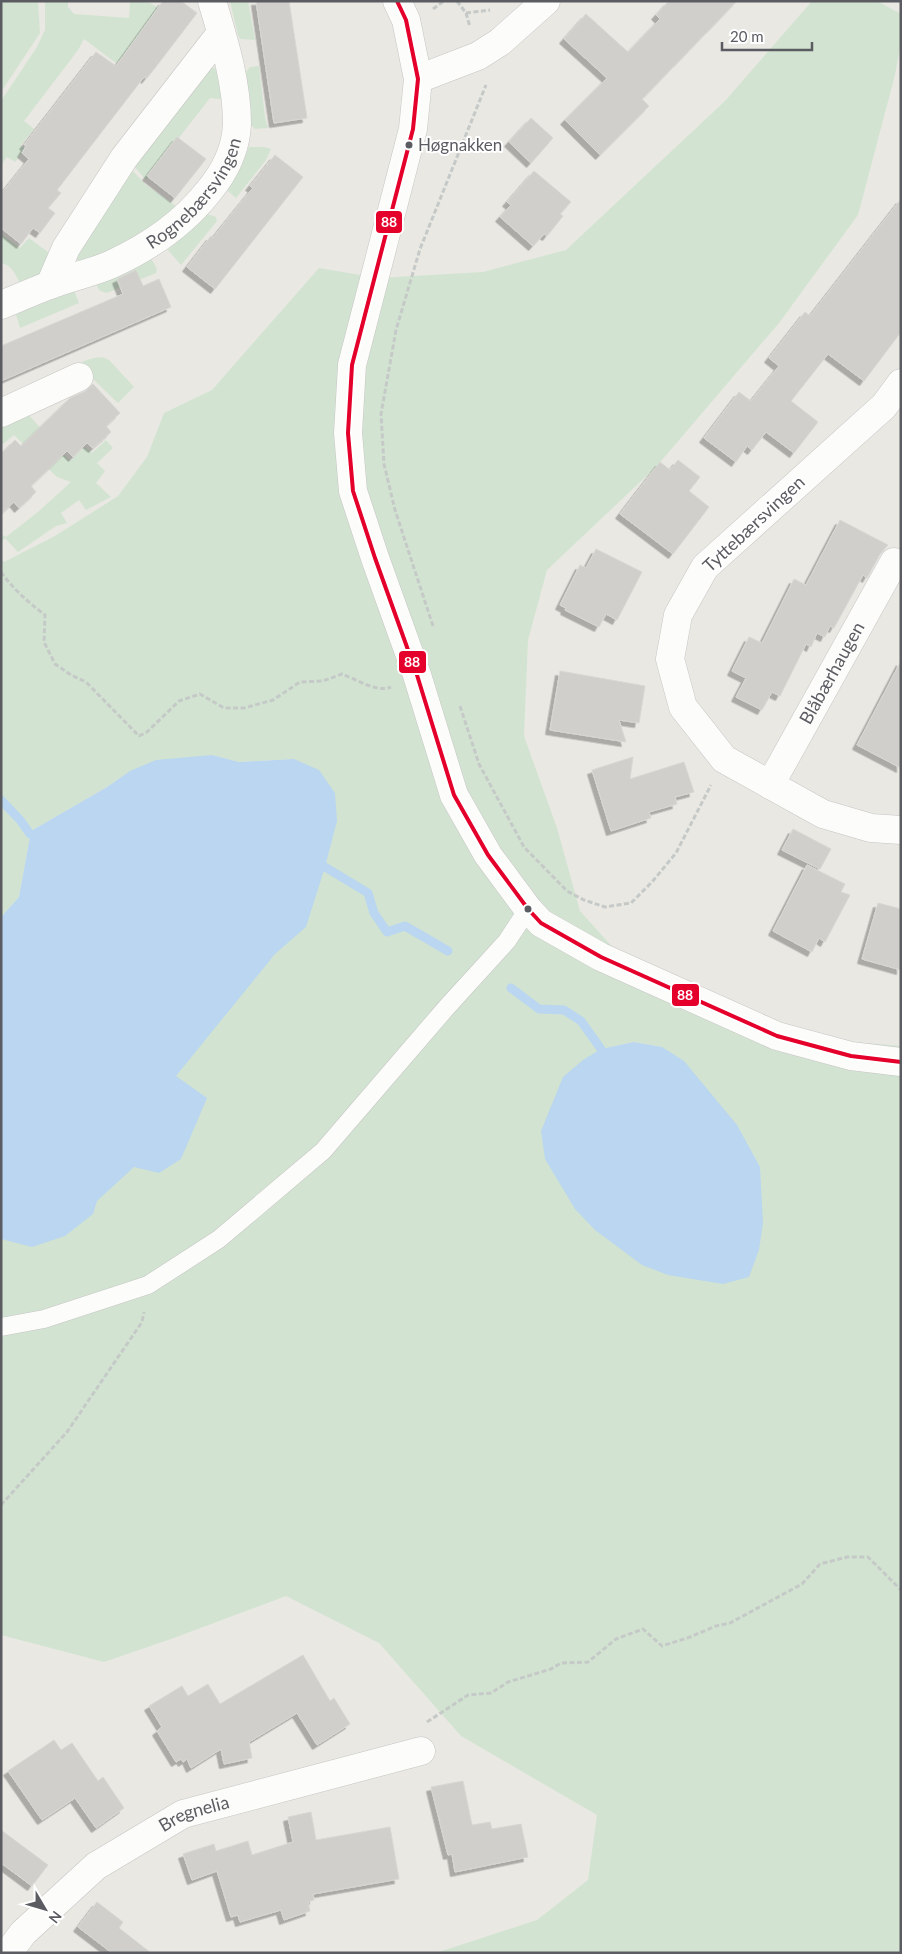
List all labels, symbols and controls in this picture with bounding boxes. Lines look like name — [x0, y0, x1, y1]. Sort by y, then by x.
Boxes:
scale bar — [722, 20, 812, 52]
text: 20 m — [730, 27, 764, 45]
place label: Høgnakken — [418, 134, 502, 155]
street label: Rognebærsvingen — [142, 135, 245, 253]
marker: Høgnakken — [404, 140, 414, 150]
line badge: 88 — [375, 210, 403, 234]
text: 88 — [381, 213, 397, 230]
street label: Tyttebærsvingen — [698, 470, 809, 576]
street label: Blåbærhaugen — [794, 618, 869, 728]
line badge: 88 — [398, 650, 427, 674]
text: 88 — [404, 653, 420, 670]
unlabelled marker — [523, 904, 533, 914]
line badge: 88 — [671, 983, 700, 1007]
text: 88 — [677, 986, 693, 1003]
street label: Bregnelia — [154, 1790, 231, 1836]
north arrow — [20, 1884, 70, 1934]
text: N — [46, 1908, 66, 1927]

